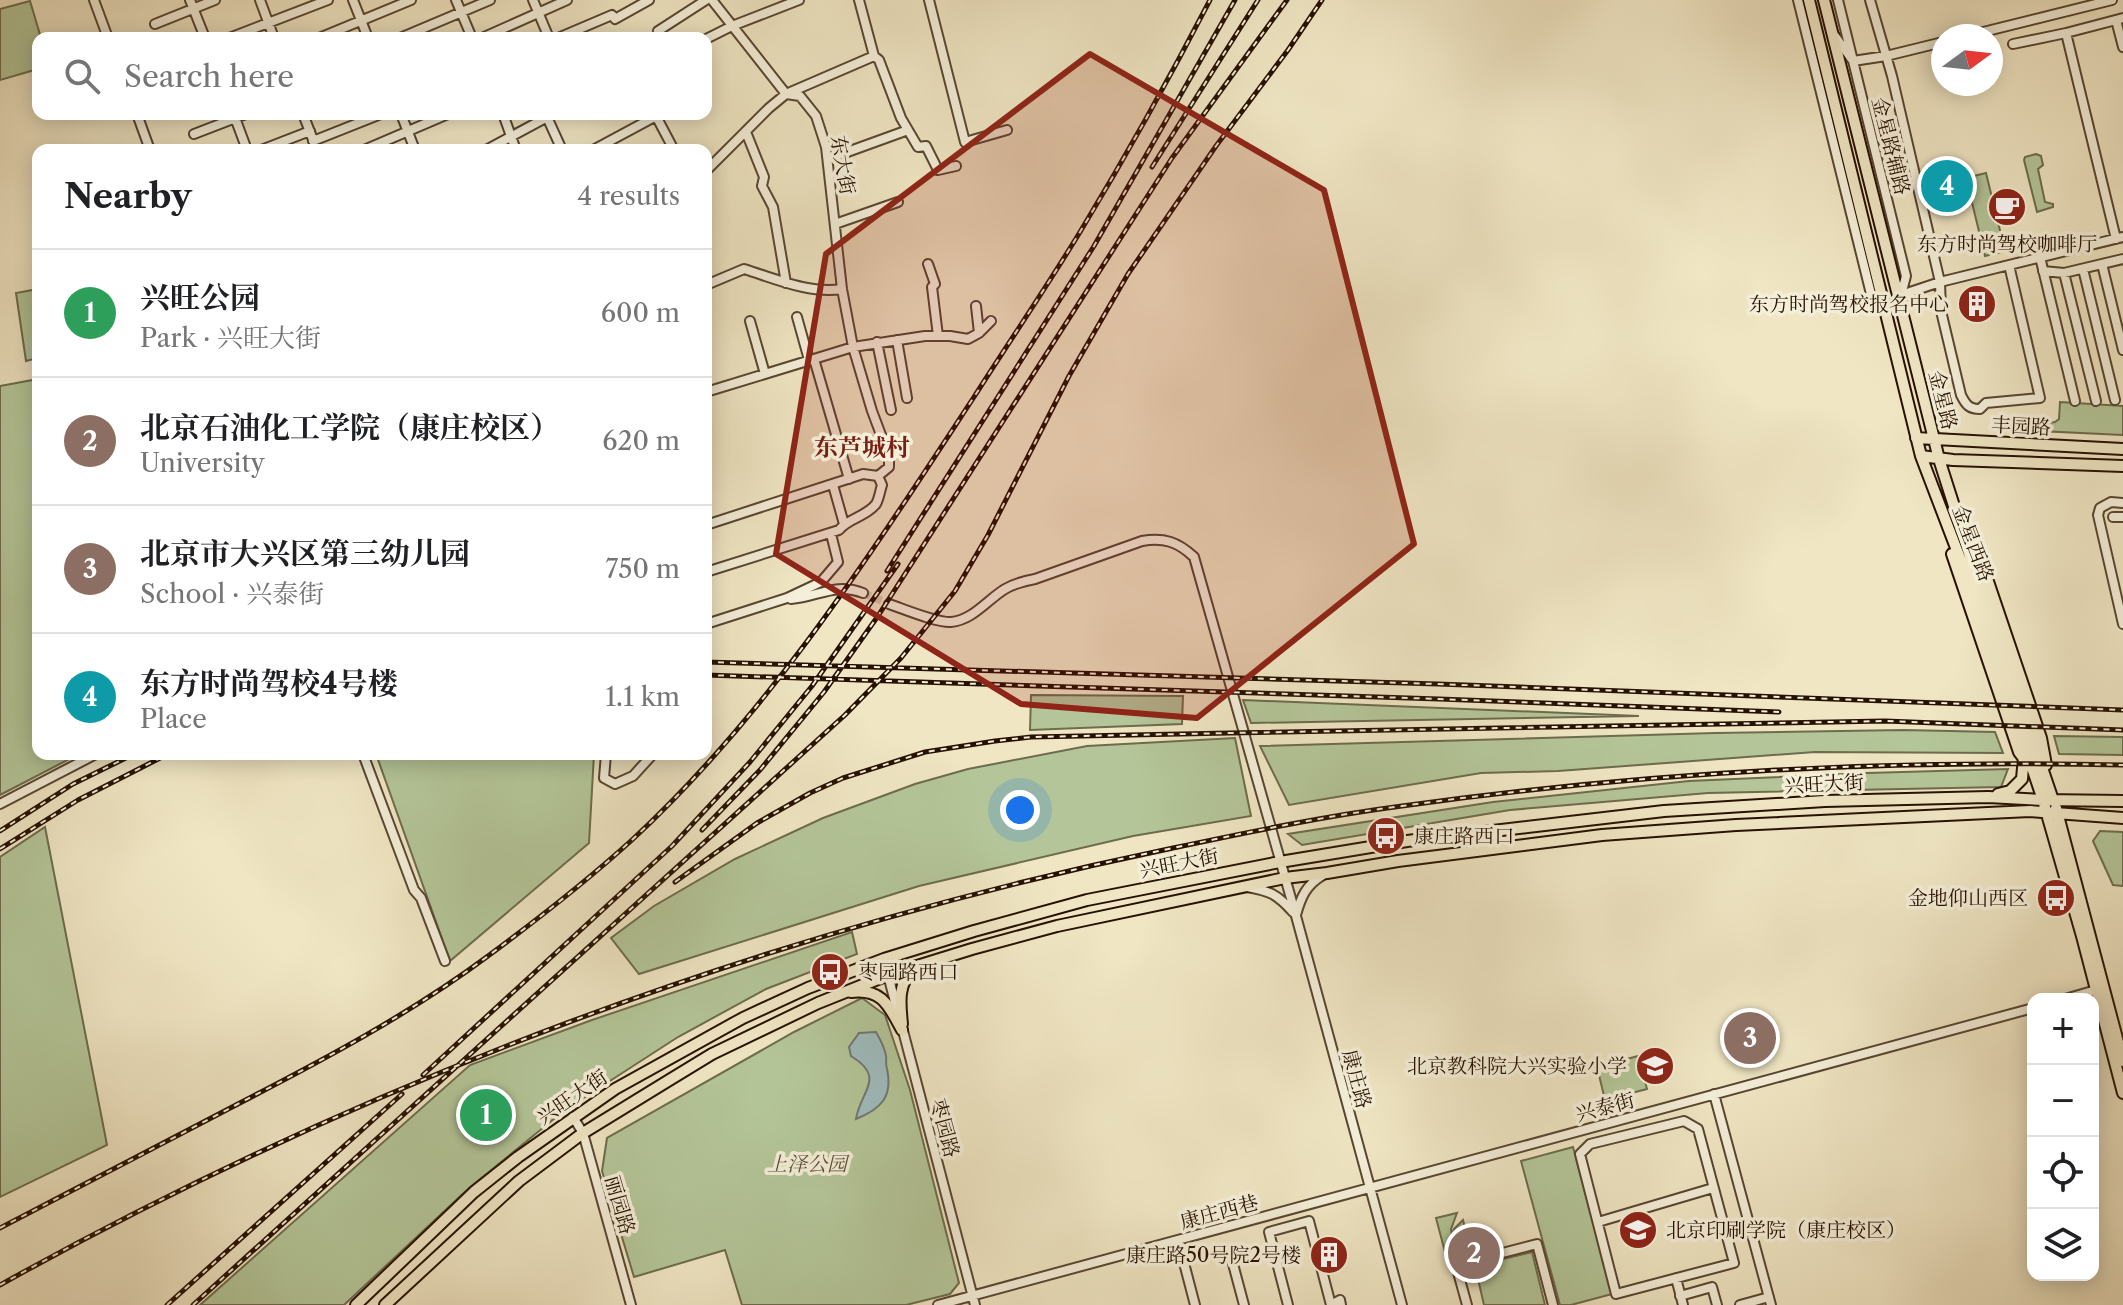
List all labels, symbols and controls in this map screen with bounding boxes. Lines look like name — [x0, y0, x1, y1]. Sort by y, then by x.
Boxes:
north arrow — [1931, 24, 2003, 96]
search box — [32, 32, 712, 120]
icon: search — [60, 54, 104, 98]
text: Search here — [124, 58, 294, 95]
street label: 金星路辅路 — [1867, 95, 1915, 197]
street label: 东大街 — [826, 133, 860, 197]
pin: 4 — [1921, 156, 1973, 216]
text: Nearby — [64, 175, 192, 217]
text: 4 results — [577, 180, 680, 212]
cafe icon: 东方时尚驾校咖啡厅 — [1986, 186, 2028, 228]
place label: 东方时尚驾校咖啡厅 — [1917, 232, 2097, 256]
text: 兴旺公园 — [140, 279, 260, 316]
building icon: 东方时尚驾校报名中心 — [1956, 283, 1998, 325]
place label: 东方时尚驾校报名中心 — [1749, 292, 1949, 316]
text: 1 — [84, 297, 96, 329]
text: 600 m — [601, 297, 680, 329]
text: Park · 兴旺大街 — [140, 322, 321, 354]
street label: 金星路 — [1924, 368, 1962, 432]
text: 北京石油化工学院（康庄校区） — [140, 409, 560, 446]
street label: 丰园路 — [1990, 412, 2052, 440]
text: 2 — [82, 425, 98, 457]
text: 620 m — [602, 425, 680, 457]
district label: 东芦城村 — [814, 433, 910, 462]
text: University — [140, 447, 265, 479]
street label: 金星西路 — [1947, 501, 1999, 585]
text: 北京市大兴区第三幼儿园 — [140, 535, 470, 572]
text: 3 — [83, 553, 97, 585]
text: 750 m — [605, 553, 680, 585]
text: School · 兴泰街 — [140, 578, 324, 610]
text: 东方时尚驾校4号楼 — [140, 665, 398, 702]
text: 4 — [82, 681, 98, 713]
text: 1.1 km — [605, 681, 680, 713]
text: Place — [140, 703, 207, 735]
street label: 兴旺大街 — [1783, 770, 1865, 798]
your location — [1000, 790, 1040, 830]
bus stop icon: 康庄路西口 — [1365, 815, 1407, 857]
place label: 康庄路西口 — [1414, 824, 1514, 848]
street label: 兴旺大街 — [1137, 844, 1221, 882]
bus stop icon: 金地仰山西区 — [2035, 877, 2077, 919]
place label: 金地仰山西区 — [1908, 886, 2028, 910]
bus stop icon: 枣园路西口 — [809, 951, 851, 993]
place label: 枣园路西口 — [858, 960, 958, 984]
map controls — [2027, 993, 2099, 1281]
button: + — [2027, 993, 2099, 1065]
pin: 3 — [1724, 1008, 1776, 1068]
school or university icon: 北京教科院大兴实验小学 — [1634, 1045, 1676, 1087]
street label: 康庄路 — [1338, 1047, 1376, 1111]
place label: 北京教科院大兴实验小学 — [1407, 1054, 1627, 1078]
street label: 兴旺大街 — [532, 1065, 612, 1129]
button: − — [2027, 1065, 2099, 1137]
pin: 1 — [460, 1085, 512, 1145]
street label: 兴泰街 — [1573, 1088, 1637, 1126]
street label: 枣园路 — [926, 1096, 964, 1160]
button: locate — [2027, 1137, 2099, 1209]
park label: 上泽公园 — [767, 1152, 850, 1176]
street label: 丽园路 — [600, 1173, 640, 1237]
street label: 康庄西巷 — [1177, 1190, 1261, 1234]
school or university icon: 北京印刷学院（康庄校区） — [1617, 1209, 1659, 1251]
button: layers — [2027, 1209, 2099, 1281]
place label: 北京印刷学院（康庄校区） — [1666, 1218, 1906, 1242]
pin: 2 — [1448, 1223, 1500, 1283]
building icon: 康庄路50号院2号楼 — [1308, 1234, 1350, 1276]
place label: 康庄路50号院2号楼 — [1126, 1243, 1301, 1267]

